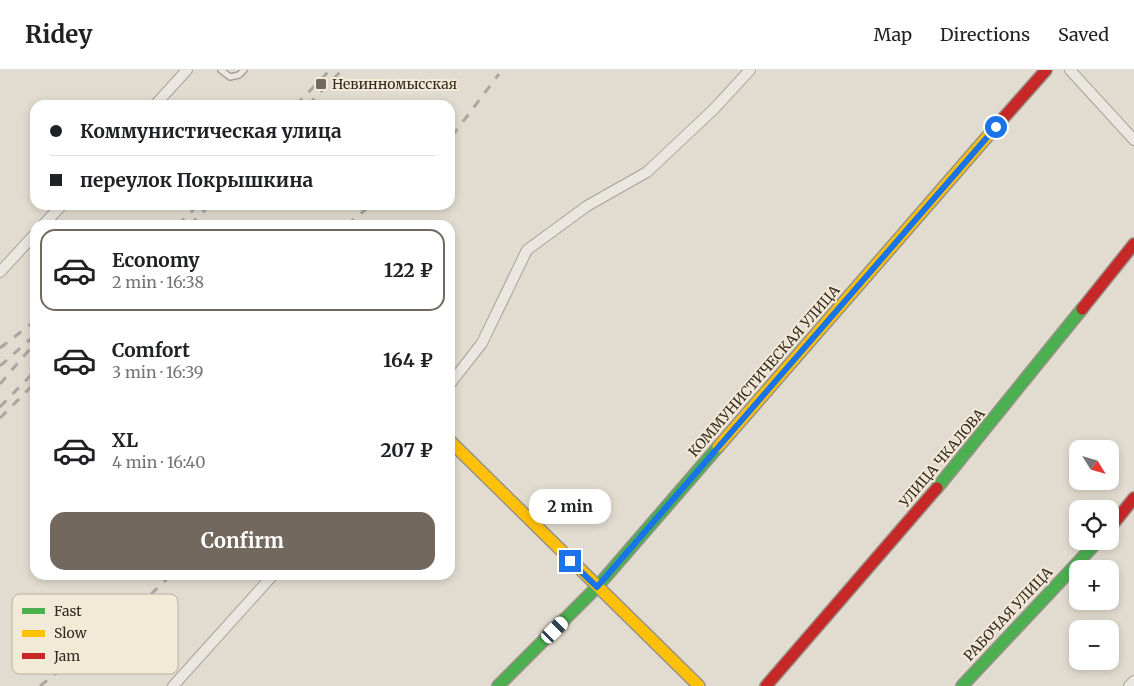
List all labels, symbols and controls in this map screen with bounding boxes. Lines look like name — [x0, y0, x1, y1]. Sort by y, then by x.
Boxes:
text: Ridey — [25, 19, 93, 50]
text: Map — [874, 23, 912, 46]
text: Directions — [940, 23, 1030, 46]
text: Saved — [1058, 23, 1109, 46]
place label: Невинномысская — [332, 75, 457, 93]
marker: Невинномысская — [314, 77, 328, 91]
route start — [985, 116, 1007, 138]
text: Коммунистическая улица — [80, 119, 342, 143]
text: переулок Покрышкина — [80, 168, 313, 192]
icon: car — [52, 248, 97, 293]
text: Economy — [112, 248, 200, 272]
text: 122 ₽ — [384, 258, 433, 282]
text: 2 min · 16:38 — [112, 272, 204, 292]
street label: КОММУНИСТИЧЕСКАЯ УЛИЦА — [684, 281, 844, 461]
icon: car — [52, 338, 97, 383]
text: Comfort — [112, 338, 190, 362]
text: 164 ₽ — [383, 348, 433, 372]
text: 3 min · 16:39 — [112, 362, 204, 382]
street label: УЛИЦА ЧКАЛОВА — [895, 405, 989, 512]
icon: car — [52, 428, 97, 473]
text: XL — [112, 428, 138, 452]
text: 207 ₽ — [380, 438, 433, 462]
north arrow — [1069, 440, 1119, 490]
map controls — [1069, 440, 1119, 670]
text: 4 min · 16:40 — [112, 452, 206, 472]
callout: 2 min — [529, 488, 611, 524]
text: 2 min — [547, 496, 593, 516]
button: locate — [1069, 500, 1119, 550]
button: Confirm — [50, 512, 435, 570]
route end — [559, 550, 581, 572]
button: + — [1069, 560, 1119, 610]
street label: РАБОЧАЯ УЛИЦА — [960, 563, 1056, 665]
legend — [12, 594, 178, 674]
text: Fast — [54, 602, 82, 620]
car — [539, 614, 570, 646]
button: − — [1069, 620, 1119, 670]
text: Slow — [54, 624, 87, 642]
text: Jam — [53, 647, 80, 665]

